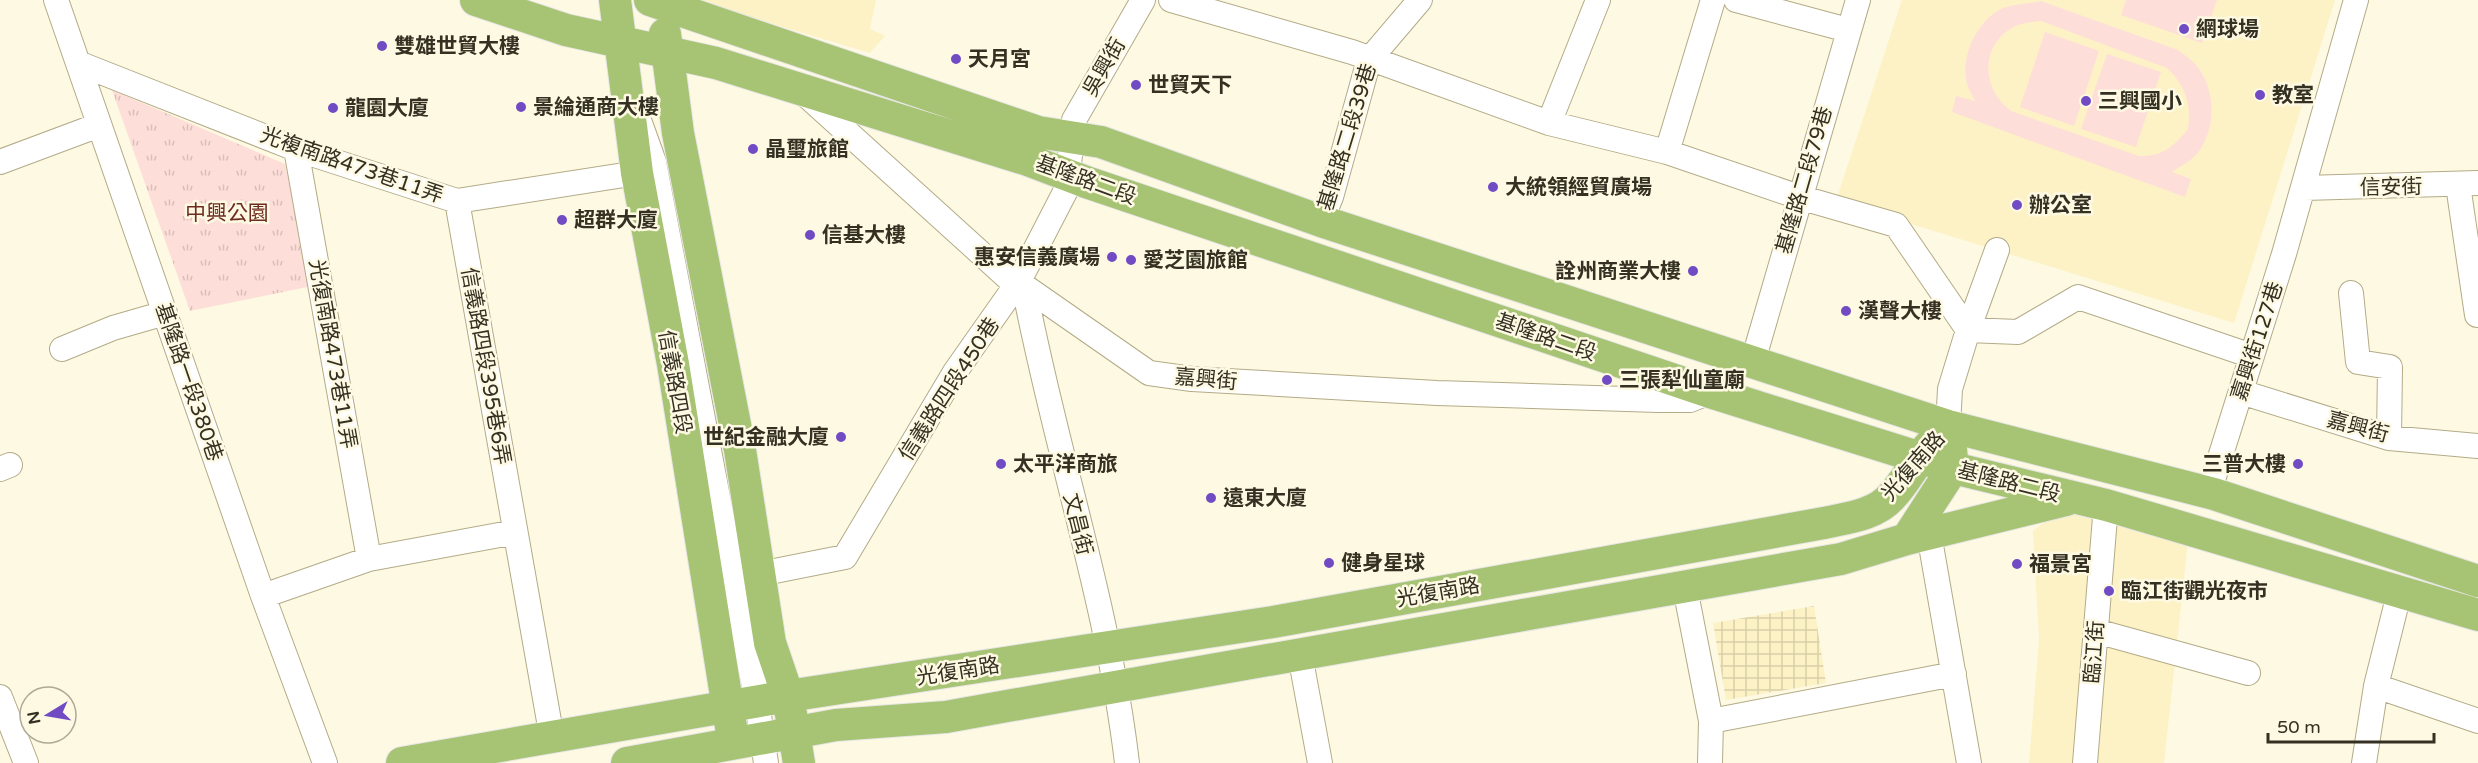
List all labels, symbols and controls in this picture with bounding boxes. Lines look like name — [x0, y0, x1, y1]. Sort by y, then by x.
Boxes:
place label: 網球場 — [2196, 17, 2259, 42]
marker: 網球場 — [2177, 22, 2191, 36]
place label: 雙雄世貿大樓 — [394, 34, 520, 59]
street label: 吳興街 — [1078, 34, 1131, 101]
marker: 雙雄世貿大樓 — [375, 39, 389, 53]
place label: 天月宮 — [968, 47, 1031, 72]
marker: 天月宮 — [949, 52, 963, 66]
street label: 基隆路二段39巷 — [1313, 61, 1382, 214]
place label: 世貿天下 — [1148, 73, 1232, 98]
marker: 世貿天下 — [1129, 78, 1143, 92]
place label: 教室 — [2272, 83, 2314, 108]
marker: 教室 — [2253, 88, 2267, 102]
place label: 三興國小 — [2098, 89, 2182, 114]
marker: 三興國小 — [2079, 94, 2093, 108]
place label: 景綸通商大樓 — [533, 95, 659, 120]
place label: 龍園大廈 — [345, 96, 429, 121]
marker: 景綸通商大樓 — [514, 100, 528, 114]
marker: 龍園大廈 — [326, 101, 340, 115]
street label: 基隆路二段79巷 — [1771, 103, 1837, 257]
street label: 光複南路473巷11弄 — [257, 122, 447, 209]
place label: 晶璽旅館 — [765, 137, 849, 162]
marker: 晶璽旅館 — [746, 142, 760, 156]
street label: 基隆路二段 — [1032, 151, 1139, 210]
street label: 信安街 — [2359, 174, 2423, 201]
place label: 大統領經貿廣場 — [1505, 175, 1652, 200]
marker: 大統領經貿廣場 — [1486, 180, 1500, 194]
place label: 辦公室 — [2029, 193, 2092, 218]
marker: 辦公室 — [2010, 198, 2024, 212]
park label: 中興公園 — [185, 201, 269, 226]
place label: 超群大廈 — [574, 208, 658, 233]
marker: 超群大廈 — [555, 213, 569, 227]
place label: 信基大樓 — [822, 223, 906, 248]
marker: 信基大樓 — [803, 228, 817, 242]
place label: 惠安信義廣場 — [974, 245, 1100, 270]
place label: 愛芝園旅館 — [1143, 248, 1248, 273]
marker: 惠安信義廣場 — [1105, 250, 1119, 264]
marker: 愛芝園旅館 — [1124, 253, 1138, 267]
street label: 光復南路473巷11弄 — [304, 257, 361, 451]
place label: 詮州商業大樓 — [1555, 259, 1681, 284]
marker: 詮州商業大樓 — [1686, 264, 1700, 278]
street label: 信義路四段395巷6弄 — [456, 266, 515, 467]
street label: 嘉興街127巷 — [2226, 279, 2288, 404]
place label: 漢聲大樓 — [1858, 299, 1942, 324]
street label: 基隆路一段380巷 — [150, 300, 227, 465]
marker: 漢聲大樓 — [1839, 304, 1853, 318]
street label: 基隆路二段 — [1492, 309, 1600, 366]
street label: 信義路四段450巷 — [894, 313, 1005, 466]
street label: 信義路四段 — [653, 328, 696, 436]
street label: 嘉興街 — [1173, 364, 1238, 395]
place label: 三張犁仙童廟 — [1619, 368, 1745, 393]
marker: 三張犁仙童廟 — [1600, 373, 1614, 387]
street label: 嘉興街 — [2324, 407, 2392, 448]
place label: 世紀金融大廈 — [703, 425, 829, 450]
street label: 光復南路 — [1876, 426, 1950, 506]
marker: 世紀金融大廈 — [834, 430, 848, 444]
place label: 太平洋商旅 — [1013, 452, 1118, 477]
place label: 三普大樓 — [2202, 452, 2286, 477]
marker: 太平洋商旅 — [994, 457, 1008, 471]
marker: 三普大樓 — [2291, 457, 2305, 471]
street label: 基隆路二段 — [1955, 458, 2063, 507]
place label: 遠東大廈 — [1223, 486, 1307, 511]
street label: 文昌街 — [1058, 491, 1097, 558]
marker: 遠東大廈 — [1204, 491, 1218, 505]
place label: 健身星球 — [1341, 551, 1425, 576]
place label: 福景宮 — [2029, 552, 2092, 577]
marker: 健身星球 — [1322, 556, 1336, 570]
marker: 福景宮 — [2010, 557, 2024, 571]
street label: 光復南路 — [1395, 573, 1482, 612]
place label: 臨江街觀光夜市 — [2121, 579, 2268, 604]
marker: 臨江街觀光夜市 — [2102, 584, 2116, 598]
street label: 臨江街 — [2080, 620, 2109, 684]
street label: 光復南路 — [915, 653, 1002, 690]
north arrow — [18, 685, 78, 745]
scale bar — [2268, 706, 2434, 744]
text: N — [23, 709, 45, 726]
text: 50 m — [2277, 716, 2321, 738]

